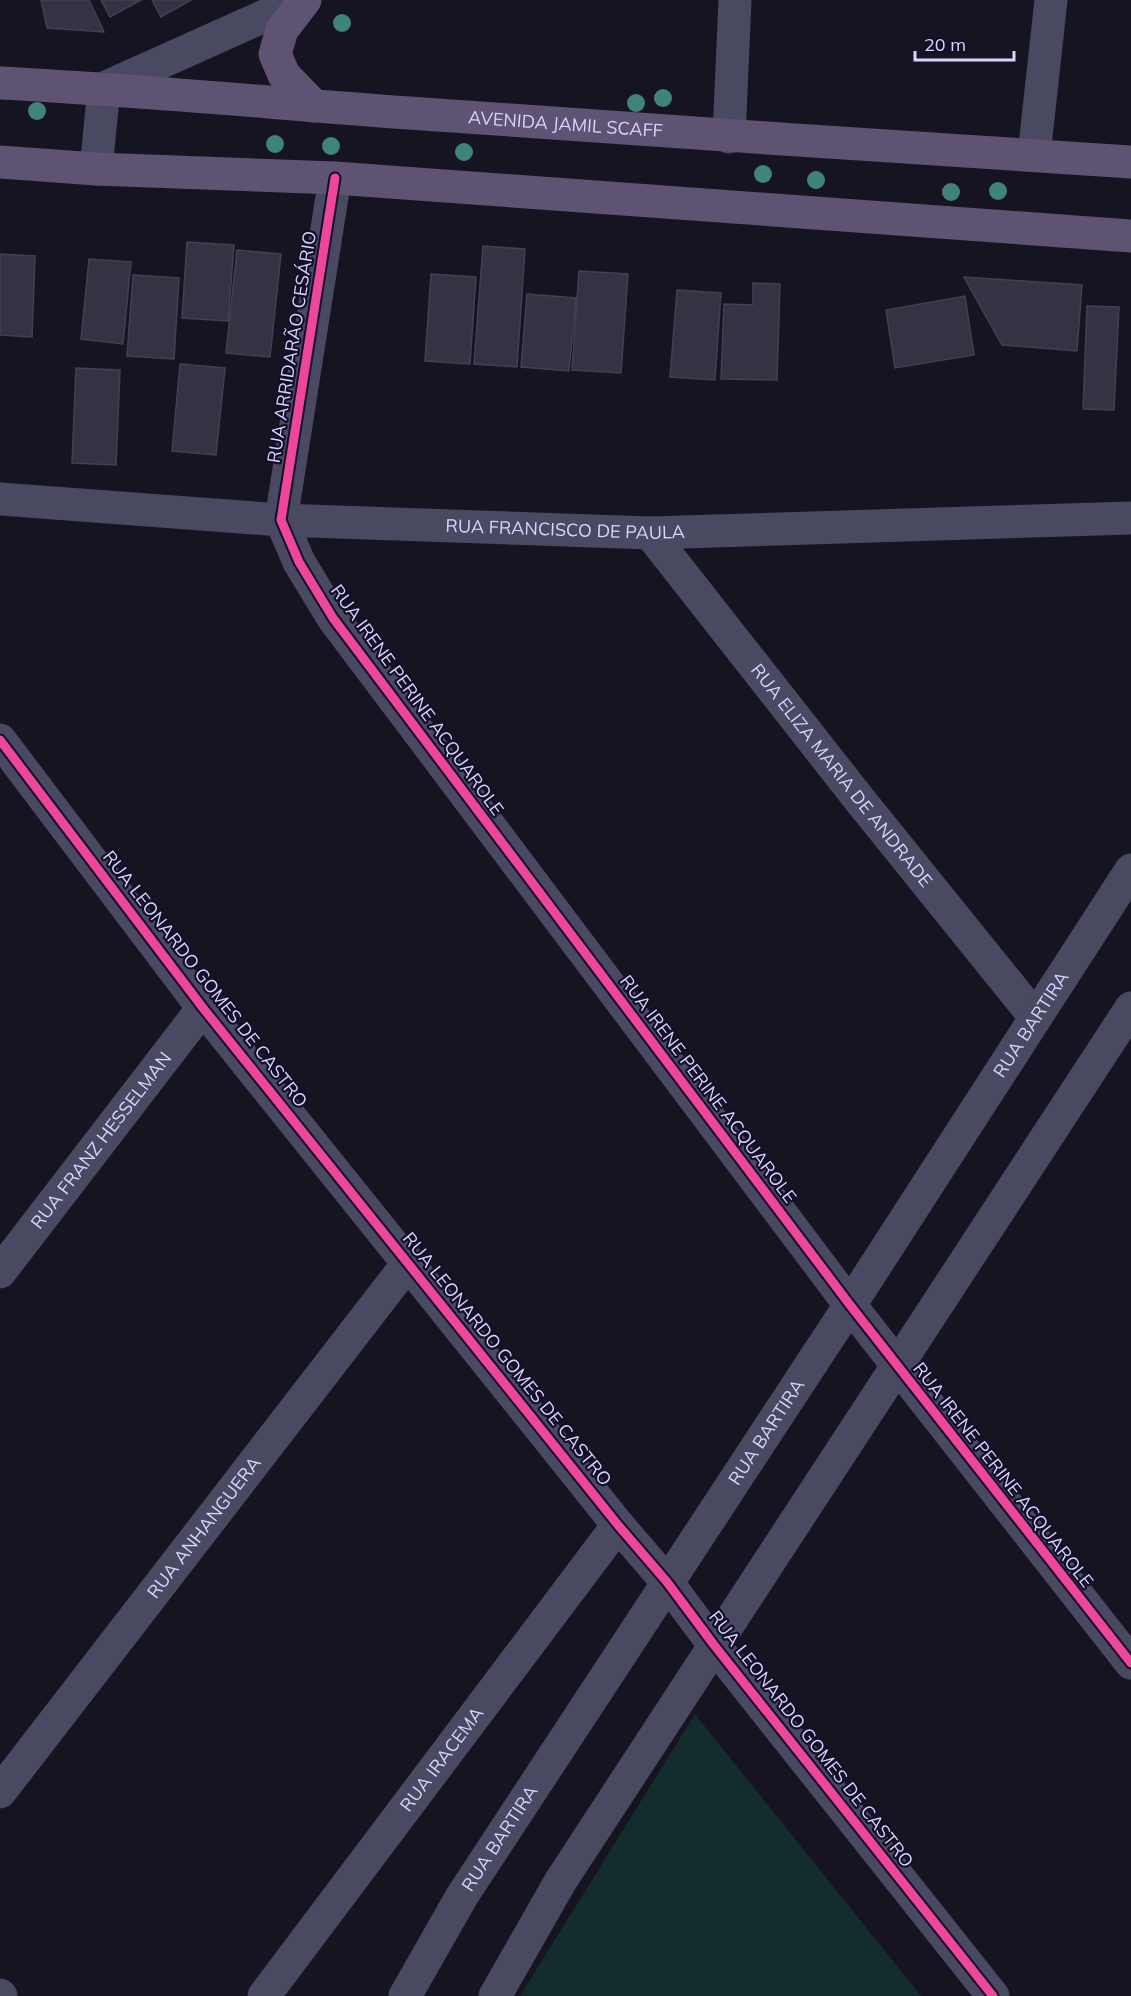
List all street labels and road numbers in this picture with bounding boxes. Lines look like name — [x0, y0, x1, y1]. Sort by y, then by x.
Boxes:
street label: AVENIDA JAMIL SCAFF — [467, 105, 664, 142]
street label: RUA ARRIDARÃO CESÁRIO — [262, 229, 321, 465]
street label: RUA FRANCISCO DE PAULA — [445, 514, 685, 544]
street label: RUA IRENE PERINE ACQUAROLE — [326, 580, 509, 820]
street label: RUA ELIZA MARIA DE ANDRADE — [746, 659, 938, 892]
street label: RUA LEONARDO GOMES DE CASTRO — [98, 846, 313, 1112]
street label: RUA BARTIRA — [988, 967, 1074, 1082]
street label: RUA IRENE PERINE ACQUAROLE — [615, 970, 802, 1207]
street label: RUA FRANZ HESSELMAN — [25, 1047, 176, 1233]
street label: RUA LEONARDO GOMES DE CASTRO — [398, 1227, 617, 1490]
street label: RUA IRENE PERINE ACQUAROLE — [908, 1357, 1099, 1592]
street label: RUA BARTIRA — [723, 1375, 809, 1489]
street label: RUA ANHANGUERA — [142, 1452, 266, 1603]
street label: RUA LEONARDO GOMES DE CASTRO — [704, 1606, 919, 1872]
street label: RUA IRACEMA — [395, 1702, 488, 1816]
street label: RUA BARTIRA — [456, 1781, 542, 1895]

